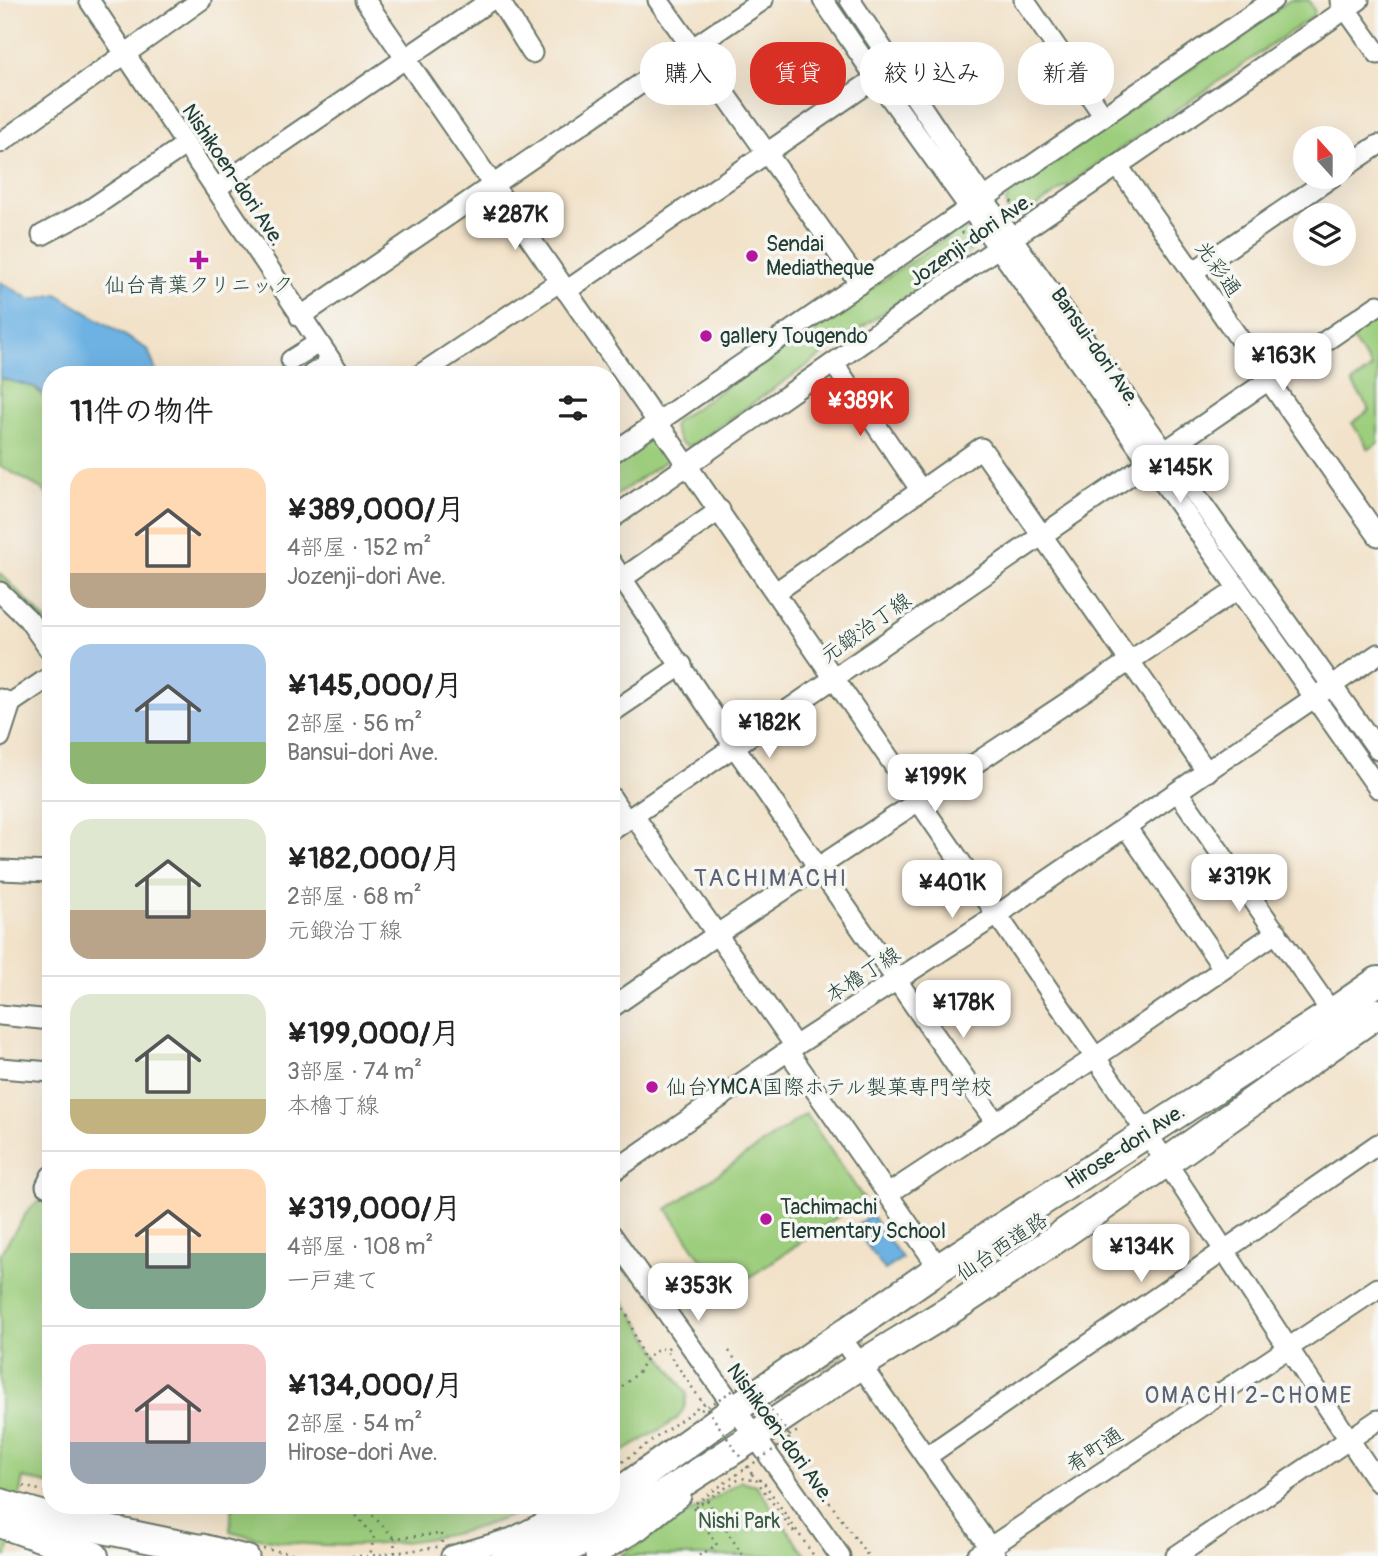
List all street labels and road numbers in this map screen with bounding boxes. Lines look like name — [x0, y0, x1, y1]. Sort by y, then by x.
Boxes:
street label: Nishikoen-dori Ave. — [175, 99, 291, 251]
street label: Jozenji-dori Ave. — [904, 187, 1038, 293]
street label: 光彩通 — [1189, 235, 1247, 303]
street label: Bansui-dori Ave. — [1044, 283, 1146, 411]
street label: 元鍛治丁線 — [815, 587, 917, 669]
street label: 本櫓丁線 — [820, 941, 906, 1009]
street label: Hirose-dori Ave. — [1060, 1098, 1190, 1196]
street label: 仙台西道路 — [951, 1206, 1053, 1288]
street label: Nishikoen-dori Ave. — [720, 1358, 840, 1508]
street label: 肴町通 — [1061, 1421, 1129, 1479]

